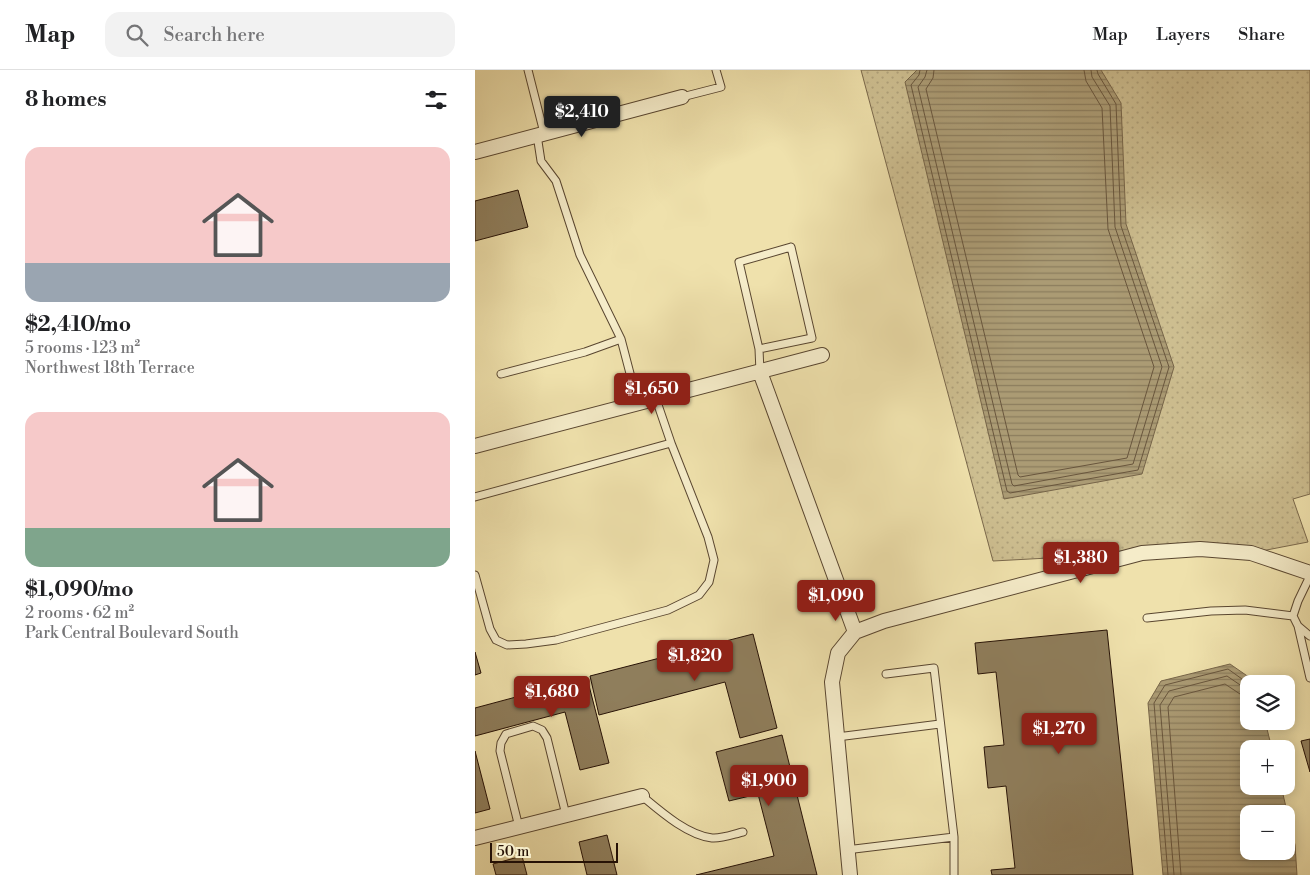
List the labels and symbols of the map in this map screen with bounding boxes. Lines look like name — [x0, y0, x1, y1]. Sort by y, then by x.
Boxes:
pin: $2,410 — [541, 96, 623, 138]
pin: $1,650 — [611, 372, 693, 415]
pin: $1,380 — [1040, 542, 1122, 584]
pin: $1,090 — [795, 580, 877, 622]
pin: $1,820 — [654, 640, 736, 682]
pin: $1,680 — [511, 676, 593, 718]
pin: $1,270 — [1018, 712, 1100, 755]
pin: $1,900 — [728, 764, 810, 807]
scale bar — [490, 840, 617, 863]

